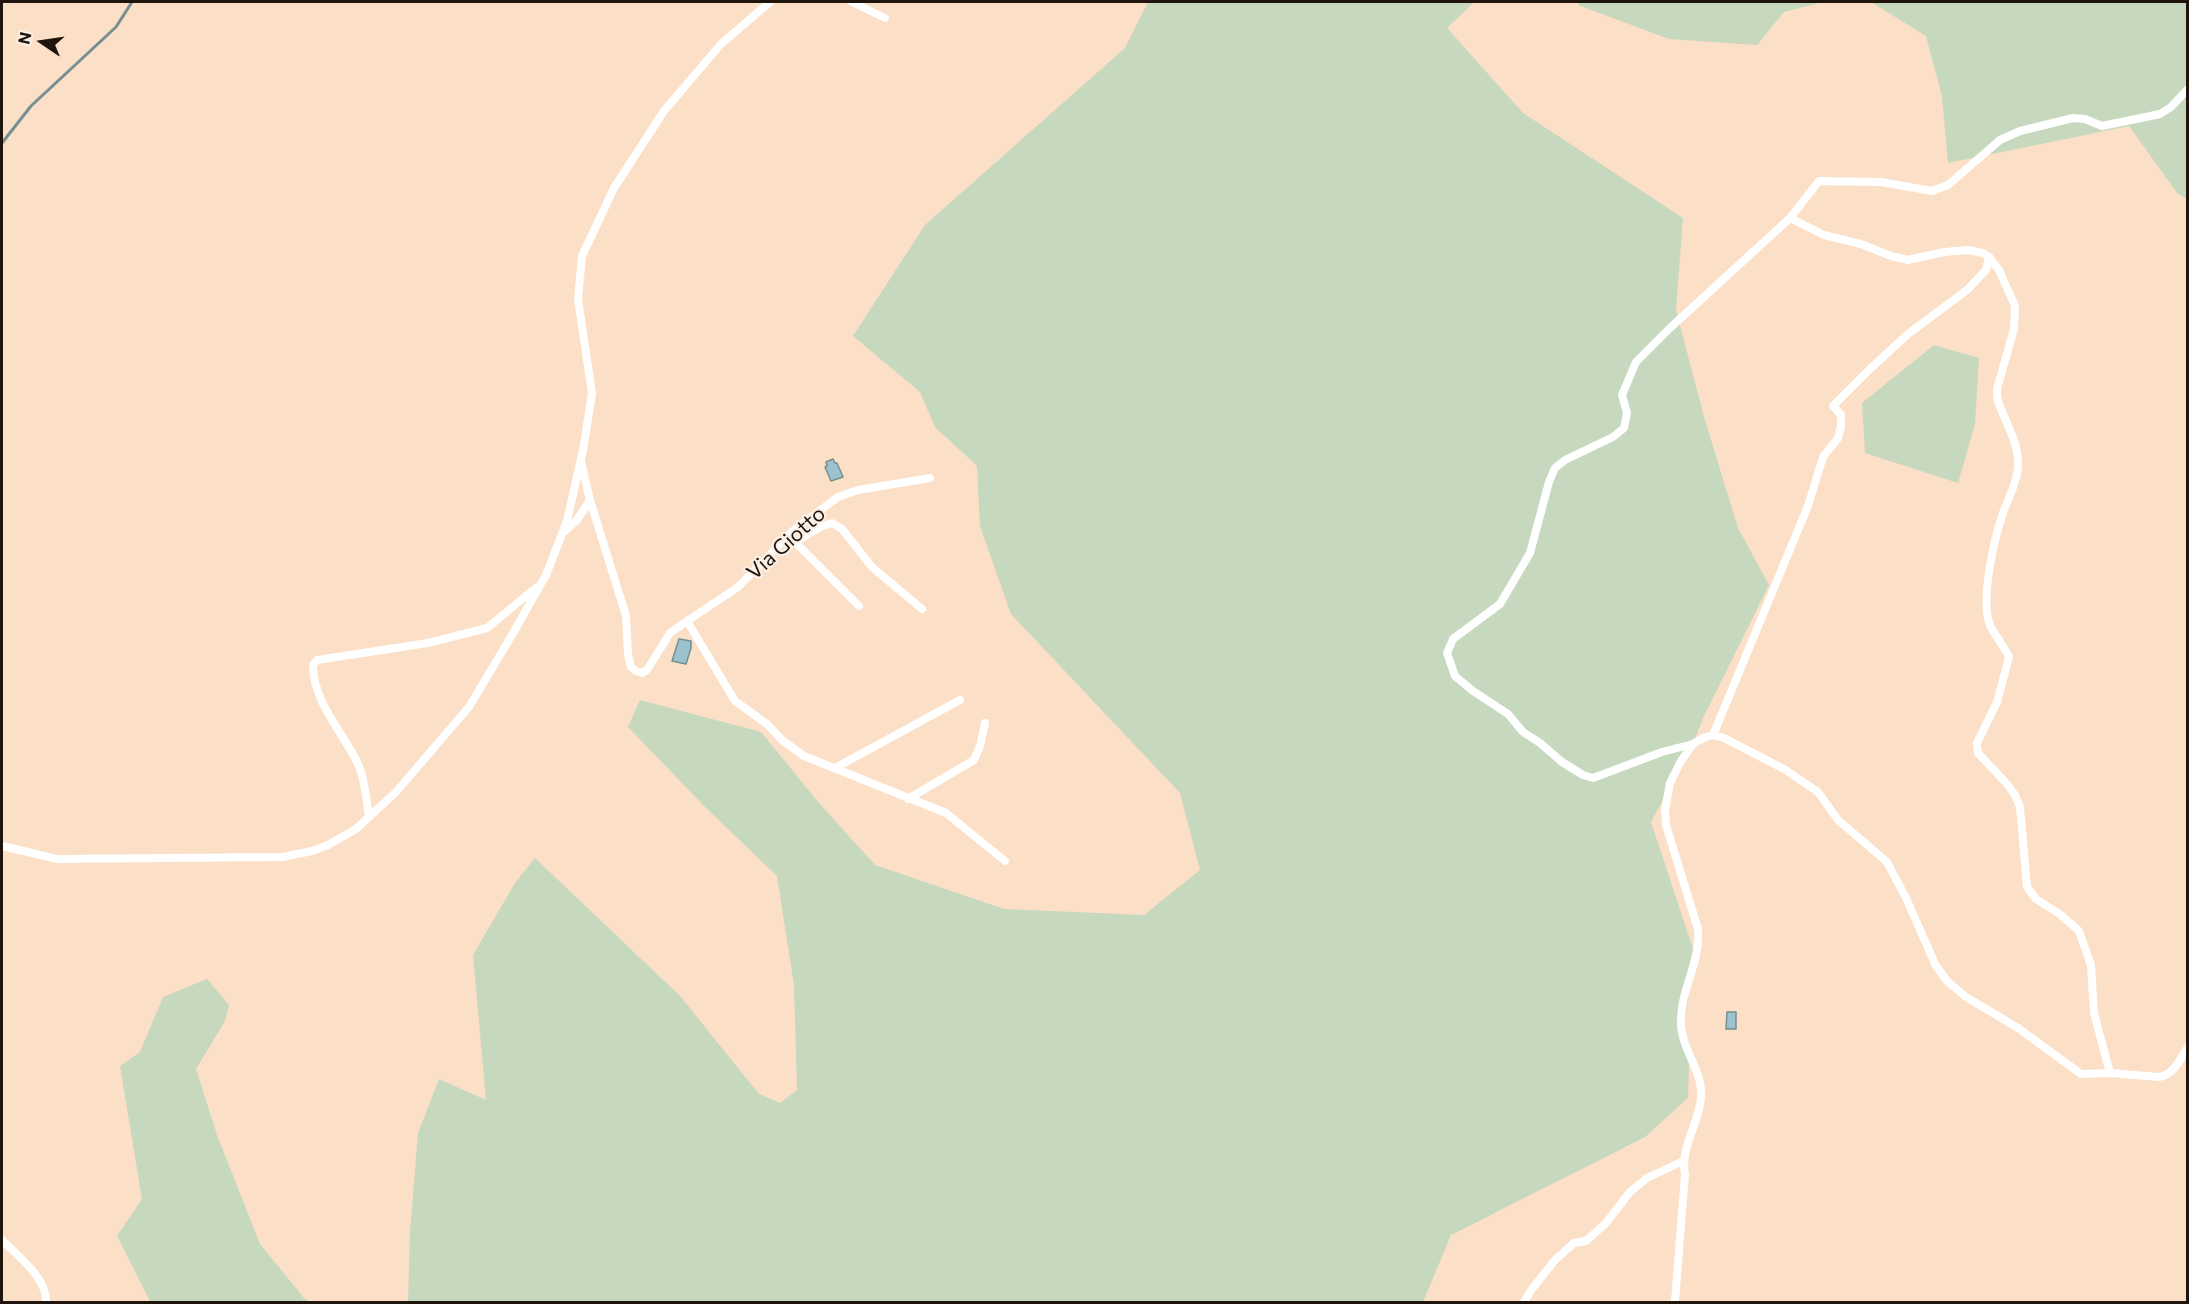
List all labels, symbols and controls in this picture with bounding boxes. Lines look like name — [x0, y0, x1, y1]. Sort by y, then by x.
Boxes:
north arrow — [12, 12, 72, 72]
text: N — [13, 30, 35, 46]
street label: Via Giotto — [741, 501, 831, 585]

